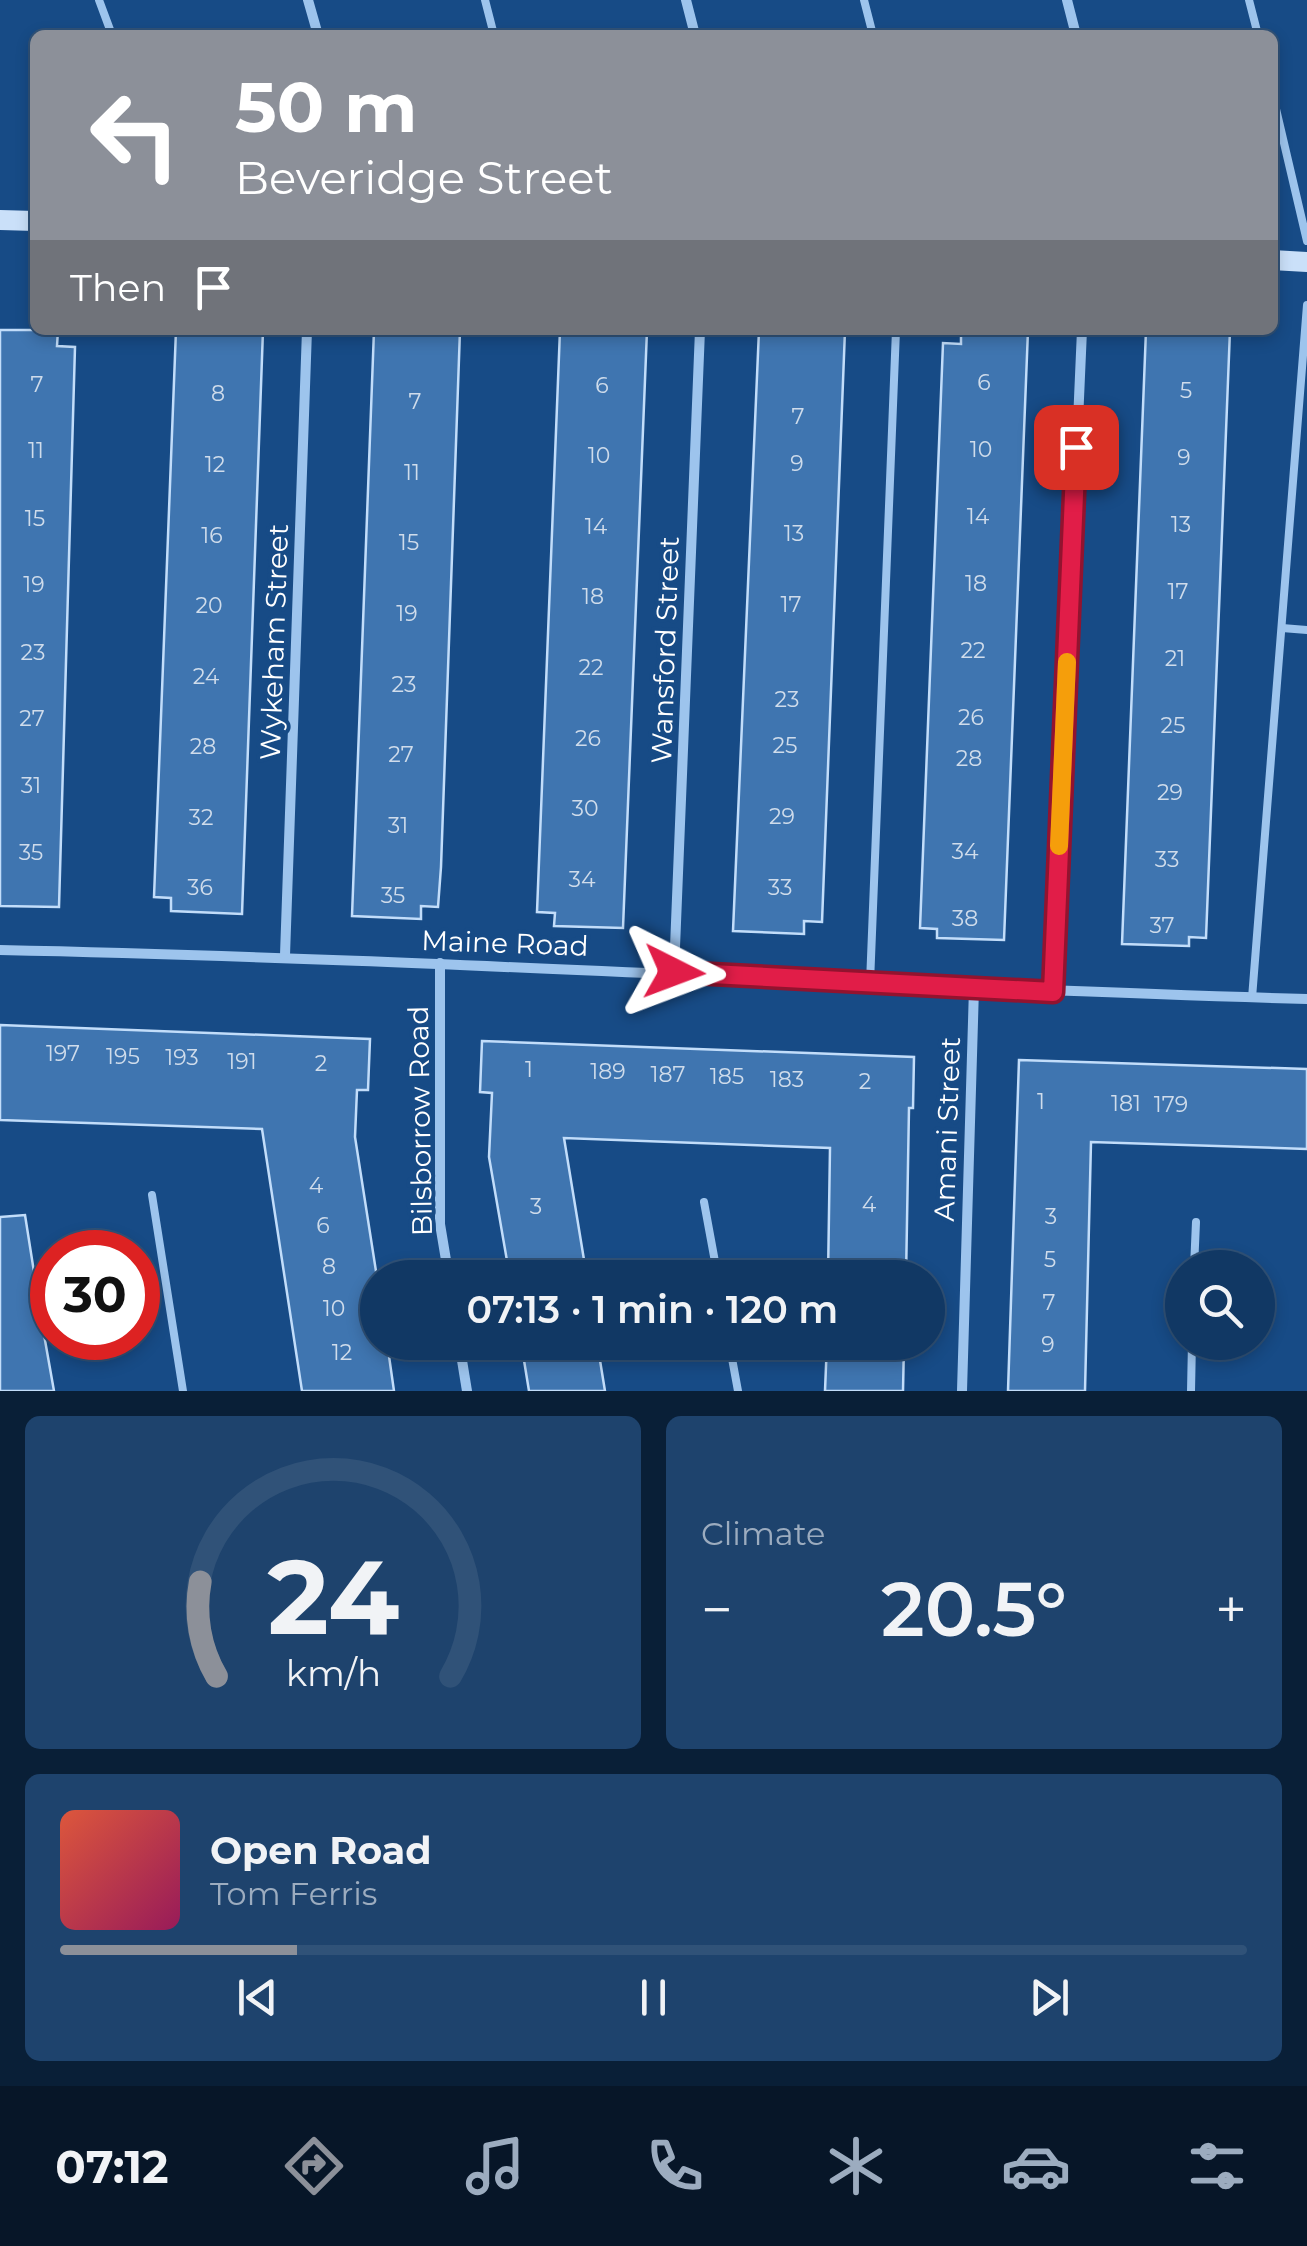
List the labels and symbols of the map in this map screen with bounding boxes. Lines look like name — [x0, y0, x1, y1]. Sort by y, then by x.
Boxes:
house number: 6 — [977, 369, 991, 396]
house number: 7 — [31, 371, 44, 398]
house number: 6 — [595, 372, 609, 399]
house number: 5 — [1180, 377, 1192, 404]
house number: 8 — [211, 380, 225, 407]
house number: 7 — [409, 388, 422, 415]
house number: 7 — [792, 403, 805, 430]
pin — [1034, 405, 1119, 490]
house number: 10 — [970, 436, 992, 463]
house number: 11 — [28, 437, 44, 464]
house number: 10 — [588, 442, 610, 469]
house number: 9 — [1177, 444, 1191, 471]
house number: 9 — [790, 450, 804, 477]
house number: 12 — [205, 451, 225, 478]
house number: 11 — [404, 459, 420, 486]
house number: 14 — [967, 503, 990, 530]
house number: 15 — [25, 505, 45, 532]
house number: 13 — [1171, 511, 1191, 538]
house number: 14 — [585, 513, 608, 540]
house number: 13 — [784, 520, 804, 547]
house number: 16 — [201, 522, 223, 549]
street label: Wykeham Street — [253, 523, 295, 761]
house number: 15 — [399, 529, 419, 556]
street label: Wansford Street — [644, 536, 686, 764]
house number: 18 — [965, 570, 987, 597]
house number: 19 — [23, 571, 45, 598]
house number: 17 — [1168, 578, 1188, 605]
house number: 18 — [582, 583, 604, 610]
house number: 17 — [781, 591, 801, 618]
house number: 20 — [195, 592, 223, 619]
house number: 19 — [396, 600, 418, 627]
house number: 22 — [961, 637, 986, 664]
house number: 23 — [21, 639, 45, 666]
house number: 21 — [1165, 645, 1185, 672]
house number: 22 — [579, 654, 604, 681]
house number: 24 — [193, 663, 220, 690]
house number: 23 — [392, 671, 416, 698]
house number: 23 — [775, 686, 799, 713]
house number: 26 — [958, 704, 984, 731]
house number: 27 — [19, 705, 45, 732]
house number: 25 — [1161, 712, 1185, 739]
house number: 26 — [575, 725, 601, 752]
house number: 25 — [773, 732, 797, 759]
house number: 28 — [190, 733, 216, 760]
house number: 27 — [388, 741, 414, 768]
house number: 28 — [956, 745, 982, 772]
house number: 31 — [21, 772, 41, 799]
house number: 29 — [1157, 779, 1183, 806]
house number: 30 — [572, 795, 598, 822]
house number: 29 — [769, 803, 795, 830]
house number: 32 — [189, 804, 213, 831]
house number: 31 — [388, 812, 408, 839]
house number: 34 — [952, 838, 979, 865]
house number: 35 — [19, 839, 43, 866]
house number: 33 — [1155, 846, 1179, 873]
house number: 34 — [569, 866, 596, 893]
house number: 36 — [187, 874, 213, 901]
house number: 33 — [768, 874, 792, 901]
house number: 35 — [381, 882, 405, 909]
house number: 38 — [952, 905, 978, 932]
house number: 37 — [1149, 912, 1175, 939]
position arrow — [622, 920, 726, 1024]
street label: Maine Road — [421, 923, 589, 963]
street label: Bilsborrow Road — [401, 1005, 439, 1237]
street label: Amani Street — [927, 1036, 967, 1222]
house number: 197 — [46, 1040, 80, 1067]
house number: 195 — [106, 1043, 140, 1070]
house number: 193 — [165, 1044, 199, 1071]
house number: 191 — [227, 1048, 257, 1075]
house number: 2 — [315, 1050, 327, 1077]
house number: 1 — [525, 1056, 533, 1083]
house number: 189 — [590, 1058, 626, 1085]
house number: 187 — [651, 1061, 686, 1088]
house number: 185 — [710, 1063, 744, 1090]
house number: 183 — [770, 1066, 804, 1093]
house number: 2 — [859, 1068, 871, 1095]
house number: 1 — [1037, 1088, 1045, 1115]
house number: 181 — [1111, 1090, 1141, 1117]
house number: 179 — [1154, 1091, 1188, 1118]
house number: 4 — [309, 1172, 324, 1199]
house number: 4 — [862, 1191, 877, 1218]
house number: 3 — [530, 1193, 542, 1220]
house number: 3 — [1045, 1203, 1057, 1230]
house number: 6 — [316, 1212, 330, 1239]
speed limit sign: 30 — [30, 1230, 160, 1360]
house number: 5 — [1044, 1246, 1056, 1273]
house number: 8 — [322, 1253, 336, 1280]
house number: 7 — [1043, 1289, 1056, 1316]
house number: 10 — [323, 1295, 345, 1322]
house number: 9 — [1041, 1331, 1055, 1358]
house number: 12 — [332, 1339, 352, 1366]

